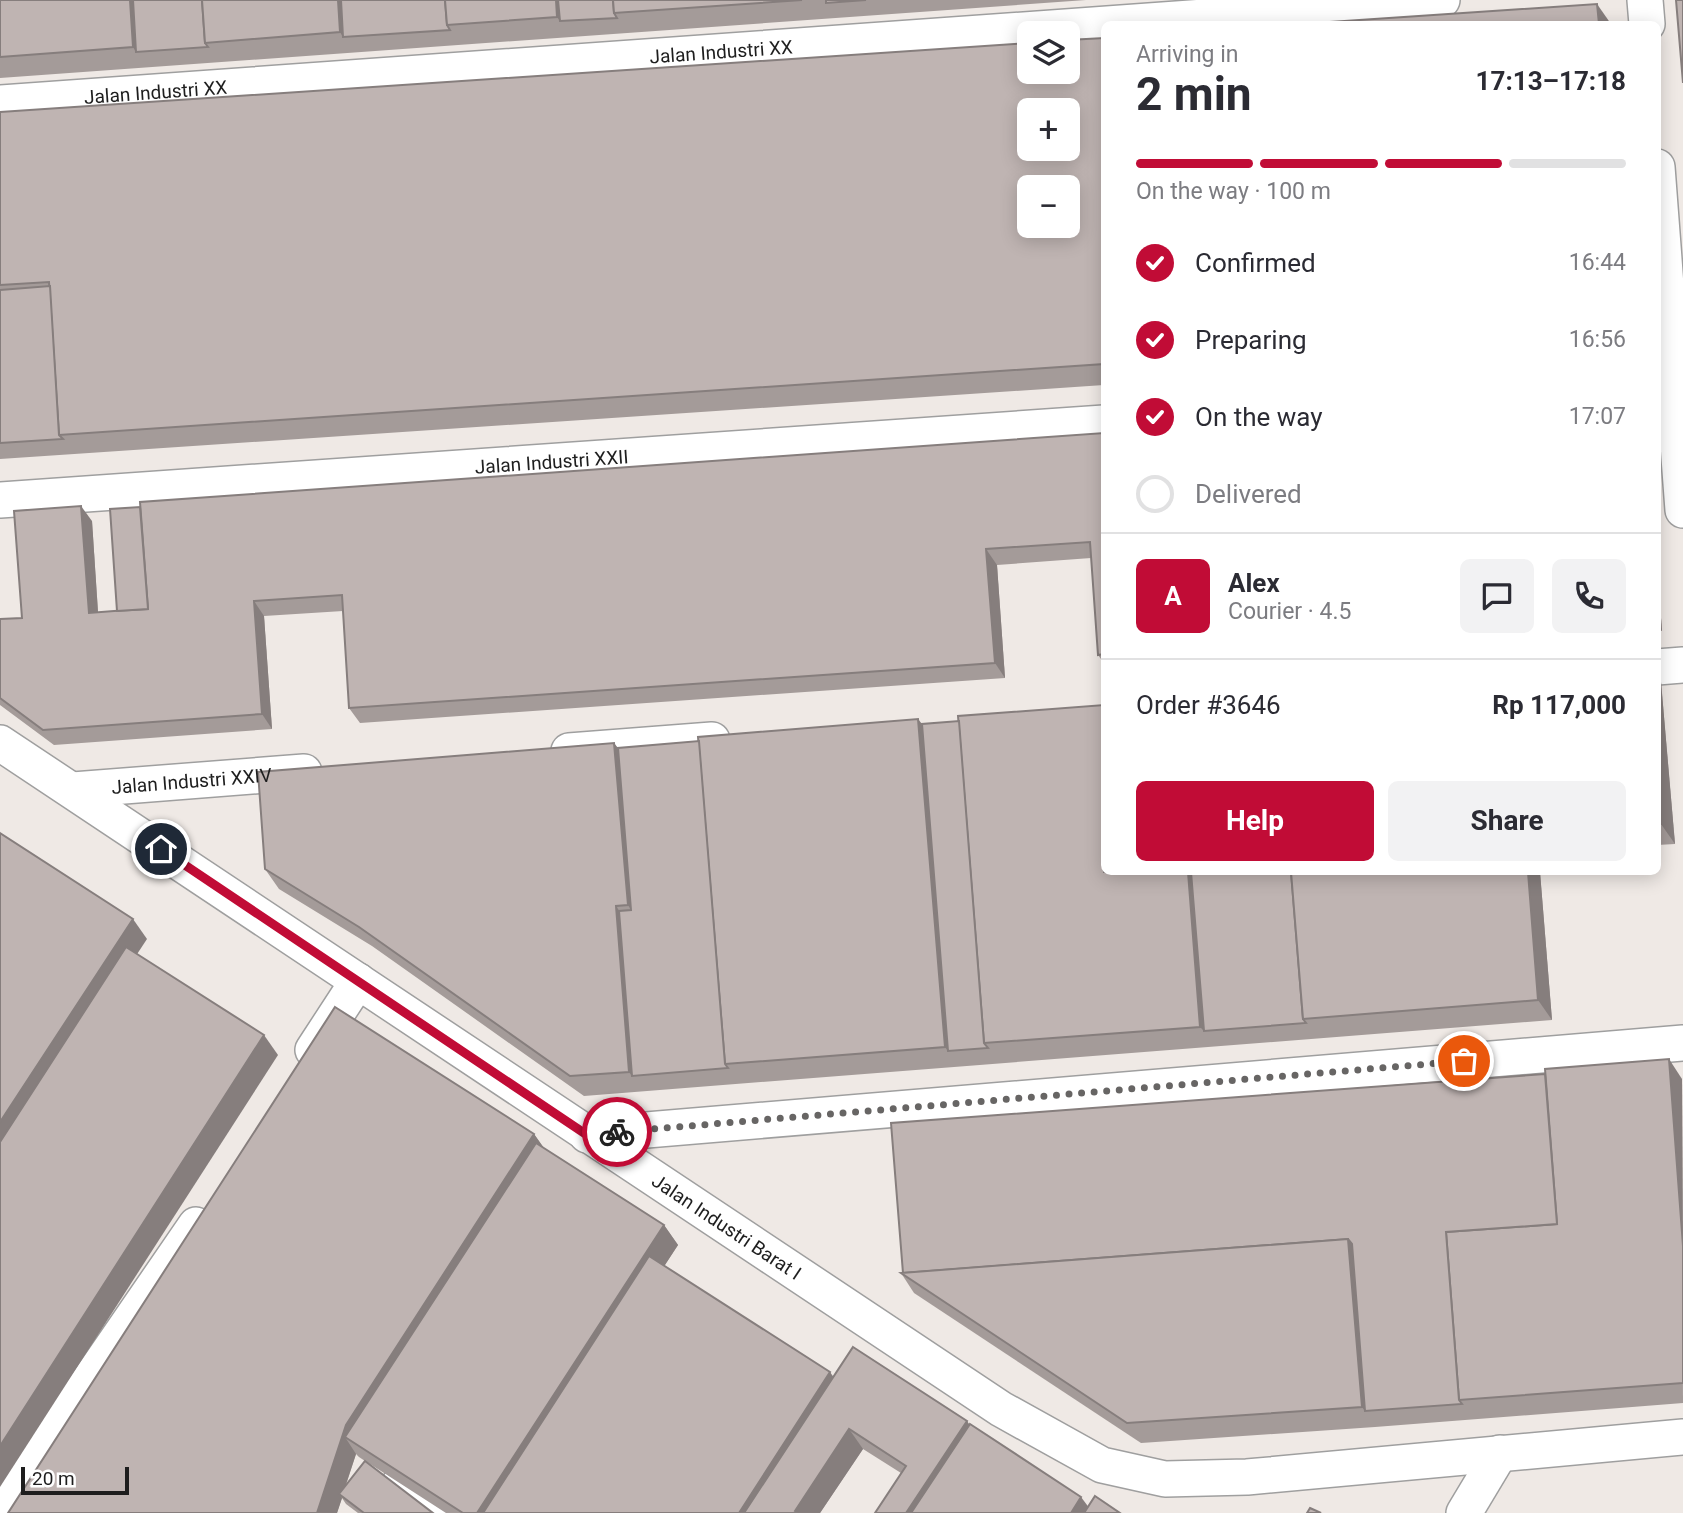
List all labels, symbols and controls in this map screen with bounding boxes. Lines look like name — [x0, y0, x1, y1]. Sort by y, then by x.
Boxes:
map controls — [1017, 21, 1080, 238]
button: layers — [1017, 21, 1080, 84]
street label: Jalan Industri XX — [649, 35, 794, 69]
text: Arriving in — [1136, 41, 1239, 68]
text: 17:13–17:18 — [1476, 66, 1626, 96]
text: 2 min — [1136, 67, 1252, 121]
street label: Jalan Industri XX — [83, 76, 228, 109]
button: + — [1017, 98, 1080, 161]
button: − — [1017, 175, 1080, 238]
text: On the way · 100 m — [1136, 178, 1331, 205]
icon: check — [1136, 244, 1174, 282]
text: Confirmed — [1195, 248, 1316, 278]
text: 16:44 — [1569, 249, 1626, 276]
icon: check — [1136, 321, 1174, 359]
text: Preparing — [1195, 325, 1307, 355]
text: 16:56 — [1569, 326, 1626, 353]
icon: check — [1136, 398, 1174, 436]
text: On the way — [1195, 402, 1323, 432]
text: 17:07 — [1569, 403, 1626, 430]
street label: Jalan Industri XXII — [474, 445, 629, 479]
text: Delivered — [1195, 479, 1302, 509]
button: chat — [1460, 559, 1534, 633]
button: phone — [1552, 559, 1626, 633]
text: Alex — [1228, 568, 1280, 598]
text: A — [1164, 581, 1182, 611]
text: Courier · 4.5 — [1228, 598, 1351, 625]
text: Order #3646 — [1136, 690, 1281, 720]
text: Rp 117,000 — [1492, 690, 1626, 720]
street label: Jalan Industri XXIV — [111, 764, 273, 799]
button: Help — [1136, 781, 1374, 861]
button: Share — [1388, 781, 1626, 861]
pin — [131, 819, 191, 879]
icon: home — [142, 830, 180, 868]
pin — [1434, 1031, 1494, 1091]
icon: bag — [1445, 1042, 1483, 1080]
courier — [582, 1097, 652, 1167]
icon: bike — [598, 1113, 636, 1151]
street label: Jalan Industri Barat I — [648, 1169, 806, 1285]
scale bar — [21, 1464, 130, 1496]
text: 20 m — [32, 1467, 75, 1490]

